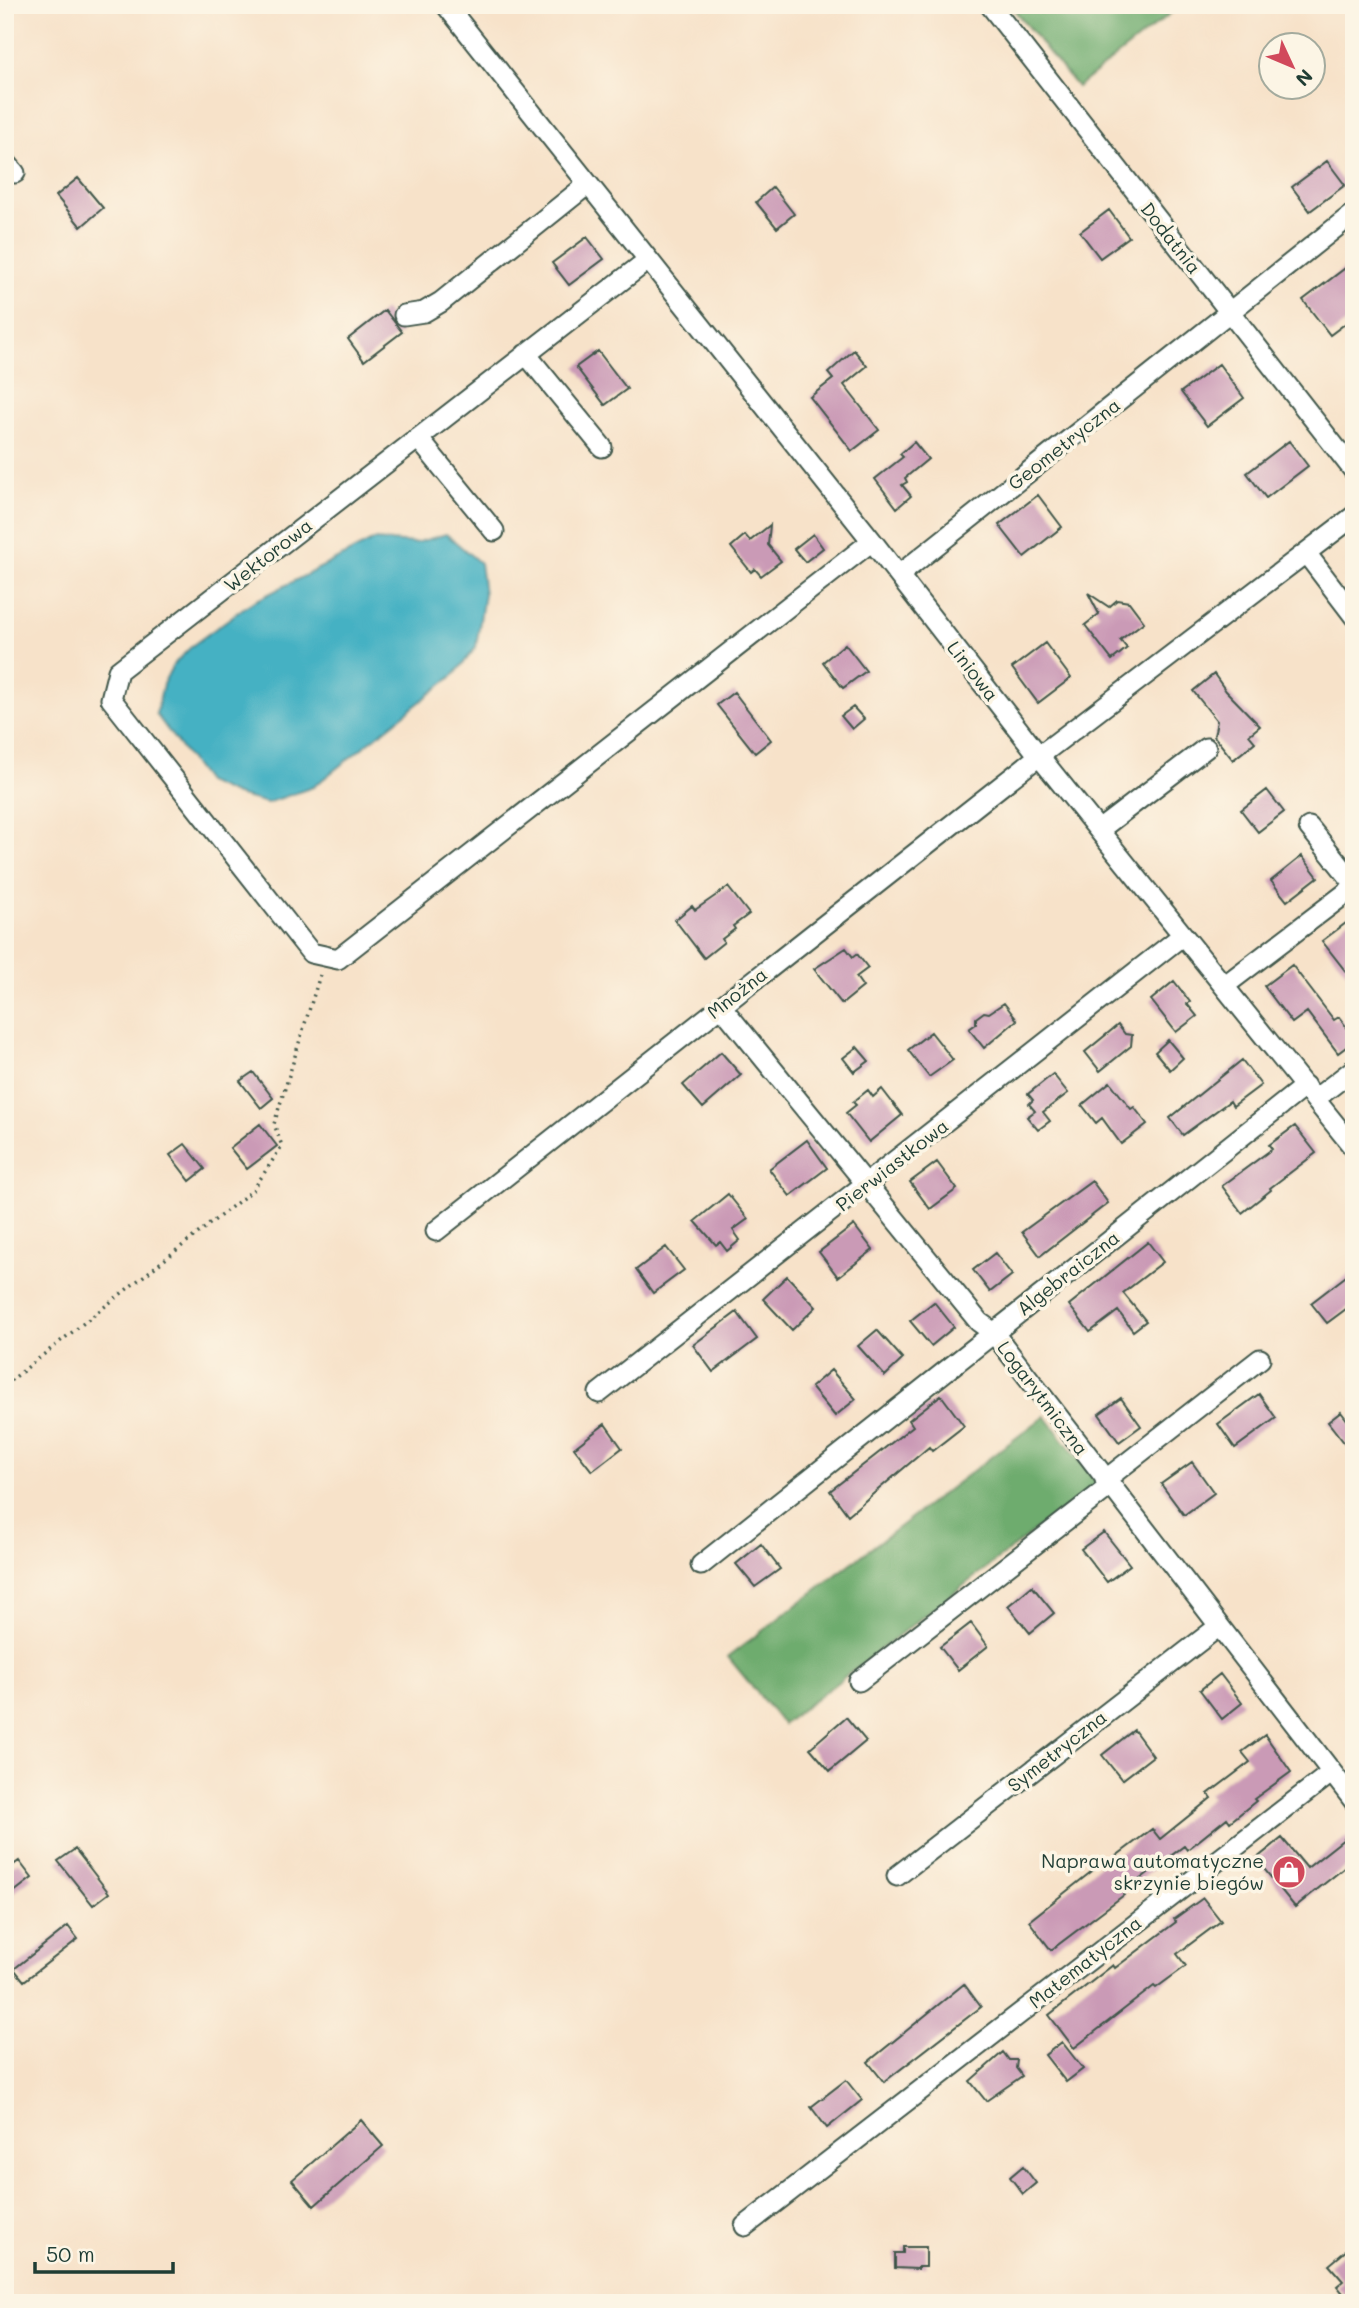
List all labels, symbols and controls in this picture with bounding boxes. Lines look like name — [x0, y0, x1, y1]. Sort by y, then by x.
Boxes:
north arrow — [1258, 32, 1328, 102]
text: N — [1291, 64, 1319, 92]
street label: Dodatnia — [1135, 197, 1207, 279]
street label: Geometryczna — [1002, 392, 1125, 495]
street label: Wektorowa — [218, 512, 317, 597]
street label: Liniowa — [942, 635, 1005, 706]
street label: Mnożna — [701, 961, 772, 1024]
street label: Pierwiastkowa — [830, 1113, 953, 1217]
street label: Algebraiczna — [1011, 1225, 1124, 1321]
street label: Logarytmiczna — [992, 1335, 1095, 1460]
street label: Symetryczna — [1002, 1704, 1111, 1797]
place label: Naprawa automatyczne skrzynie biegów — [1041, 1848, 1264, 1895]
shop icon: Naprawa automatyczne skrzynie biegów — [1270, 1853, 1308, 1891]
street label: Matematyczna — [1023, 1910, 1146, 2013]
scale bar — [35, 2231, 173, 2275]
text: 50 m — [46, 2240, 95, 2267]

